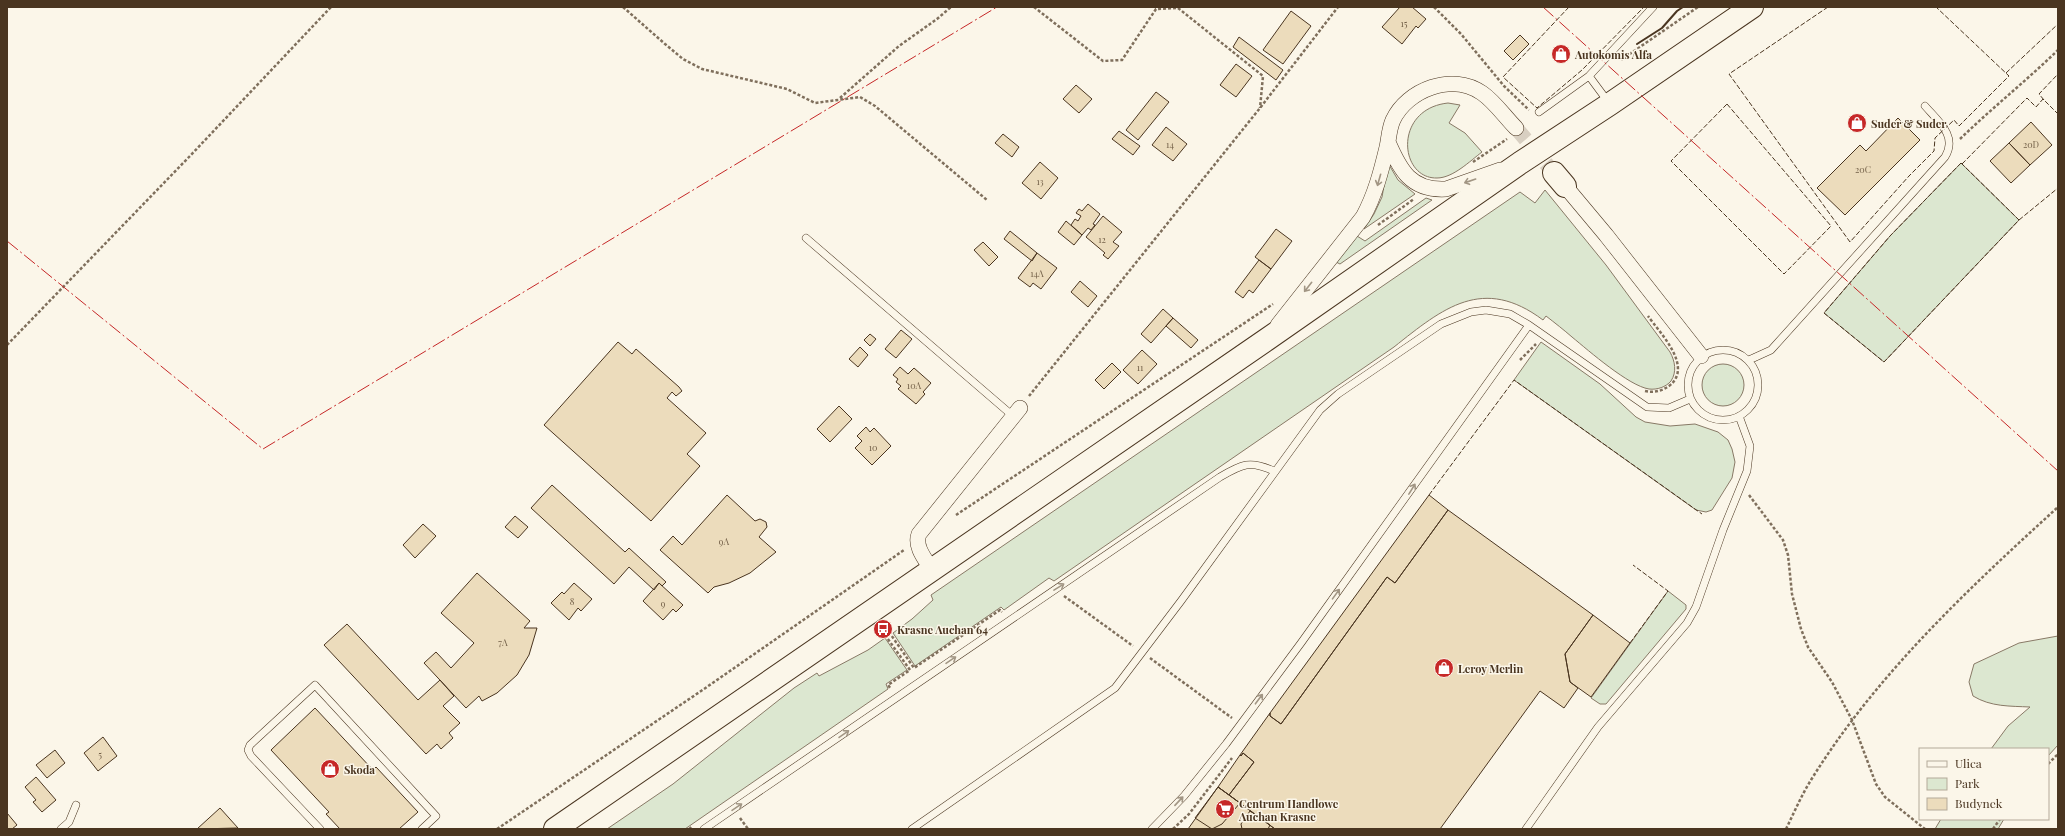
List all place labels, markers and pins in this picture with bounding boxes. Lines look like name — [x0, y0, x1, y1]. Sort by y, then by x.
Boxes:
shop icon: Autokomis Alfa — [1550, 43, 1572, 65]
place label: Autokomis Alfa — [1574, 47, 1652, 62]
shop icon: Suder & Suder — [1846, 112, 1868, 134]
place label: Suder & Suder — [1871, 116, 1947, 131]
bus stop icon: Krasne Auchan 64 — [872, 618, 894, 640]
place label: Krasne Auchan 64 — [897, 622, 988, 637]
shop icon: Leroy Merlin — [1433, 657, 1455, 679]
place label: Leroy Merlin — [1458, 661, 1523, 676]
shop icon: Skoda — [319, 758, 341, 780]
place label: Skoda — [344, 762, 375, 777]
place label: Centrum Handlowe Auchan Krasne — [1238, 796, 1339, 824]
supermarket icon: Centrum Handlowe Auchan Krasne — [1214, 798, 1236, 820]

